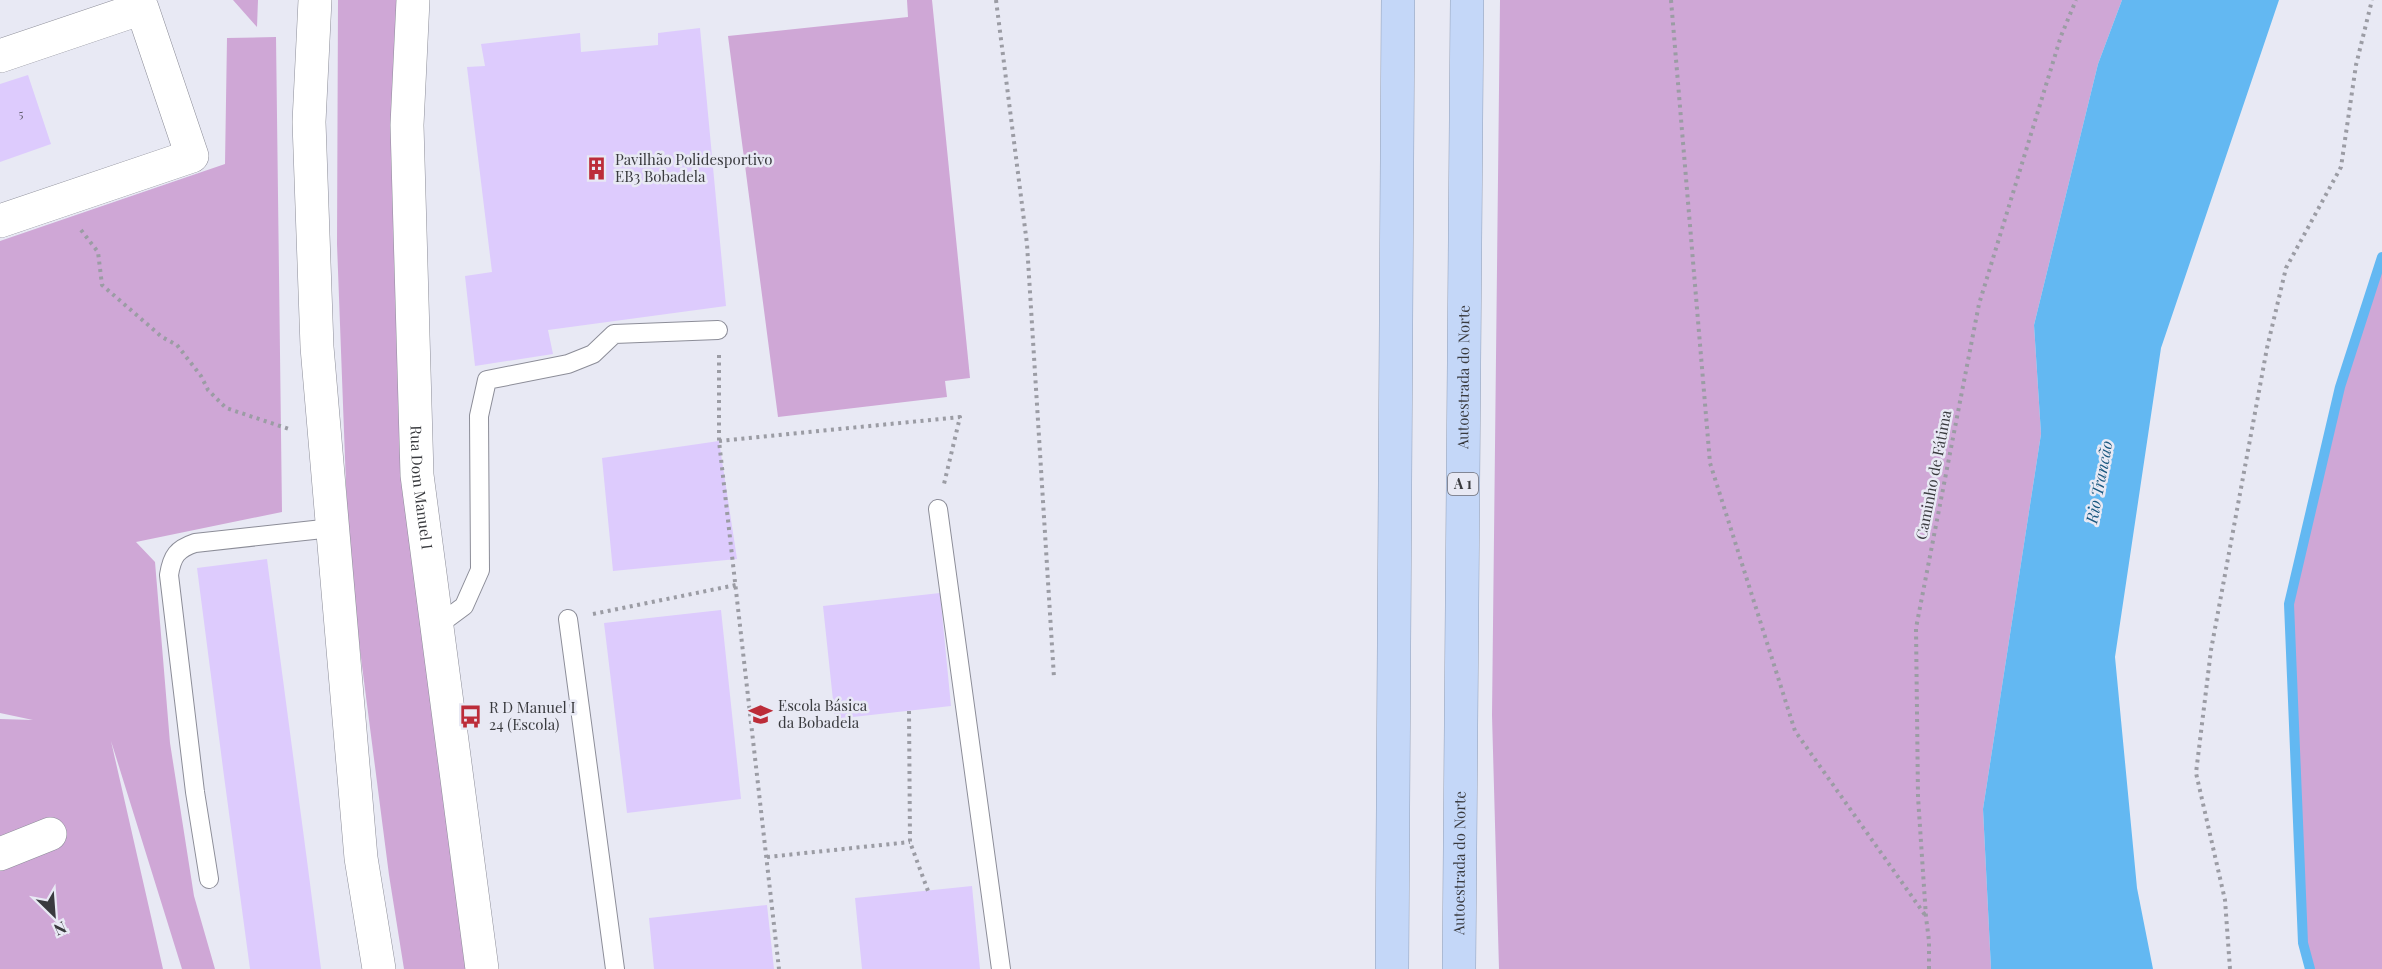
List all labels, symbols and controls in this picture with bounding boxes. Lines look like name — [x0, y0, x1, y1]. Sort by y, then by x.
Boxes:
house number: 5 — [19, 105, 24, 121]
place label: Pavilhão Polidesportivo EB3 Bobadela — [615, 149, 772, 186]
building icon: Pavilhão Polidesportivo EB3 Bobadela — [584, 156, 610, 182]
street label: Autoestrada do Norte — [1452, 305, 1473, 450]
street label: Caminho de Fátima — [1911, 408, 1955, 541]
street label: Rua Dom Manuel I — [407, 425, 438, 551]
water label: Rio Trancão — [2080, 439, 2117, 526]
road number: A 1 — [1448, 473, 1478, 495]
place label: Escola Básica da Bobadela — [778, 695, 868, 732]
place label: R D Manuel I 24 (Escola) — [489, 697, 576, 734]
school or university icon: Escola Básica da Bobadela — [747, 702, 773, 728]
bus stop icon: R D Manuel I 24 (Escola) — [458, 704, 484, 730]
street label: Autoestrada do Norte — [1448, 791, 1469, 936]
north arrow — [24, 885, 84, 945]
text: N — [50, 917, 70, 941]

